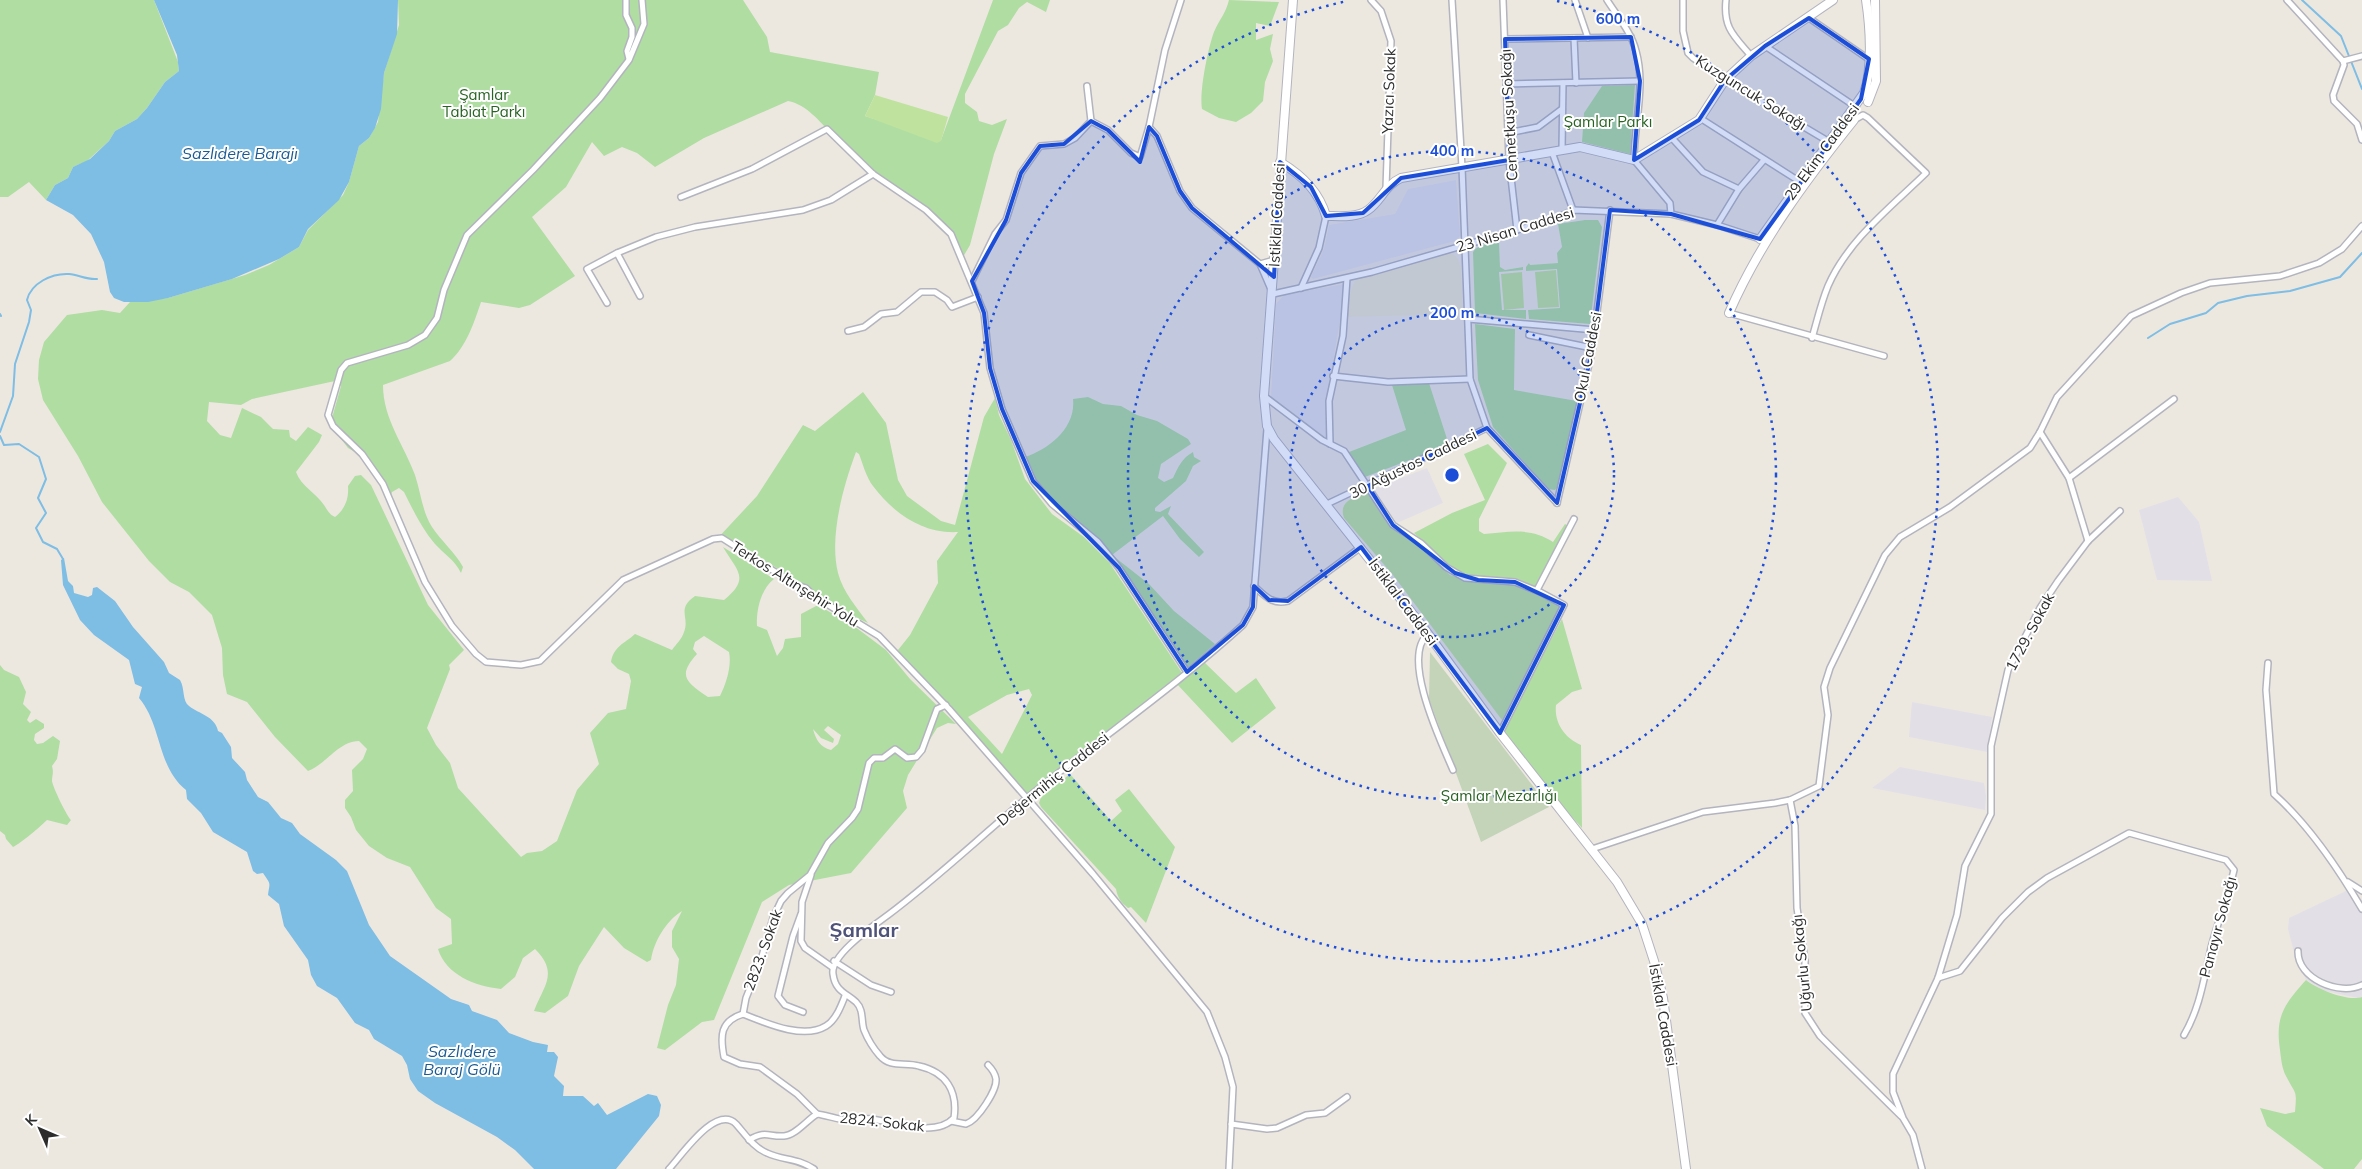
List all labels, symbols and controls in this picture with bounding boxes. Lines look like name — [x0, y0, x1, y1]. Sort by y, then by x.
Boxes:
text: 600 m — [1596, 9, 1640, 28]
street label: Yazıcı Sokak — [1377, 48, 1399, 135]
street label: Cennetkuşu Sokağı — [1496, 48, 1521, 182]
street label: Kuzguncuk Sokağı — [1692, 51, 1810, 134]
park label: Şamlar Tabiat Parkı — [443, 85, 525, 121]
street label: 29 Ekim Caddesi — [1780, 99, 1863, 204]
park label: Şamlar Parkı — [1564, 112, 1652, 131]
text: 400 m — [1430, 141, 1474, 160]
water label: Sazlıdere Barajı — [182, 143, 298, 163]
street label: İstiklal Caddesi — [1264, 163, 1289, 267]
street label: 23 Nisan Caddesi — [1454, 203, 1576, 256]
text: 200 m — [1430, 303, 1474, 322]
street label: Okul Caddesi — [1569, 310, 1606, 404]
street label: 30 Ağustos Caddesi — [1346, 424, 1480, 503]
centre of rings — [1443, 466, 1461, 484]
street label: Terkos Altınşehir Yolu — [728, 537, 863, 631]
street label: İstiklal Caddesi — [1365, 554, 1442, 649]
street label: 1729. Sokak — [2001, 589, 2058, 674]
street label: Değermihiç Caddesi — [993, 728, 1113, 830]
park label: Şamlar Mezarlığı — [1441, 786, 1557, 805]
street label: Panayır Sokağı — [2195, 874, 2240, 980]
street label: 2823. Sokak — [739, 906, 786, 993]
street label: Uğurlu Sokağı — [1787, 914, 1816, 1012]
district label: Şamlar — [830, 917, 899, 942]
street label: İstiklal Caddesi — [1645, 962, 1682, 1068]
water label: Sazlıdere Baraj Gölü — [423, 1041, 501, 1079]
north arrow — [15, 1104, 65, 1154]
street label: 2824. Sokak — [838, 1108, 926, 1135]
text: K — [21, 1110, 41, 1129]

